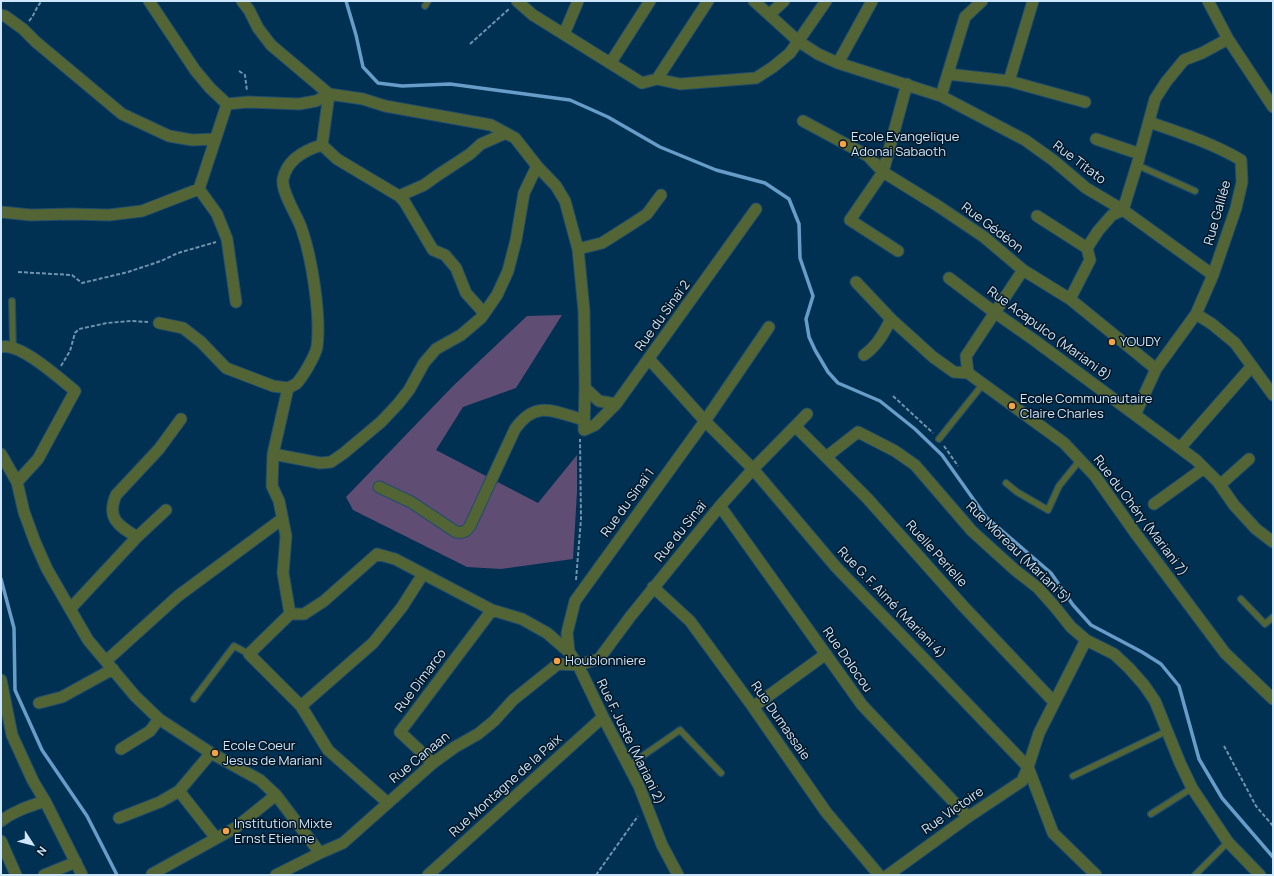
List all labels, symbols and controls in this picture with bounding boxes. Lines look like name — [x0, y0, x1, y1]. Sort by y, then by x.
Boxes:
place label: Ecole Evangelique Adonai Sabaoth — [851, 129, 959, 160]
street label: Rue Titato — [1050, 138, 1108, 188]
marker: Ecole Evangelique Adonai Sabaoth — [838, 139, 848, 149]
street label: Rue Galilée — [1201, 179, 1235, 247]
street label: Rue Gédéon — [958, 200, 1026, 256]
street label: Rue du Sinaï 2 — [632, 278, 694, 354]
street label: Rue Acapulco (Mariani 8) — [984, 284, 1114, 384]
place label: YOUDY — [1120, 334, 1161, 350]
marker: YOUDY — [1107, 337, 1117, 347]
place label: Ecole Communautaire Claire Charles — [1020, 391, 1152, 422]
marker: Ecole Communautaire Claire Charles — [1007, 401, 1017, 411]
street label: Rue du Chéry (Mariani 7) — [1090, 453, 1190, 579]
street label: Rue du Sinaï 1 — [598, 466, 658, 540]
street label: Rue du Sinaï — [652, 499, 710, 565]
street label: Rue Moreau (Mariani 5) — [962, 499, 1074, 607]
street label: Ruelle Perielle — [902, 518, 970, 590]
street label: Rue G. F. Aimé (Mariani 4) — [834, 544, 948, 662]
street label: Rue Dolocou — [819, 625, 875, 695]
street label: Rue Dimarco — [392, 646, 450, 716]
place label: Houblonniere — [565, 653, 646, 669]
marker: Houblonniere — [552, 656, 562, 666]
street label: Rue F. Juste (Mariani 2) — [593, 677, 667, 807]
street label: Rue Dumassaie — [747, 679, 813, 763]
street label: Rue Canaan — [387, 729, 453, 787]
street label: Rue Montagne de la Paix — [447, 731, 565, 841]
place label: Ecole Coeur Jesus de Mariani — [223, 738, 322, 769]
marker: Ecole Coeur Jesus de Mariani — [210, 748, 220, 758]
street label: Rue Victoire — [919, 784, 987, 838]
place label: Institution Mixte Ernst Etienne — [234, 816, 332, 847]
north arrow — [12, 824, 52, 864]
marker: Institution Mixte Ernst Etienne — [221, 826, 231, 836]
text: N — [34, 844, 51, 859]

